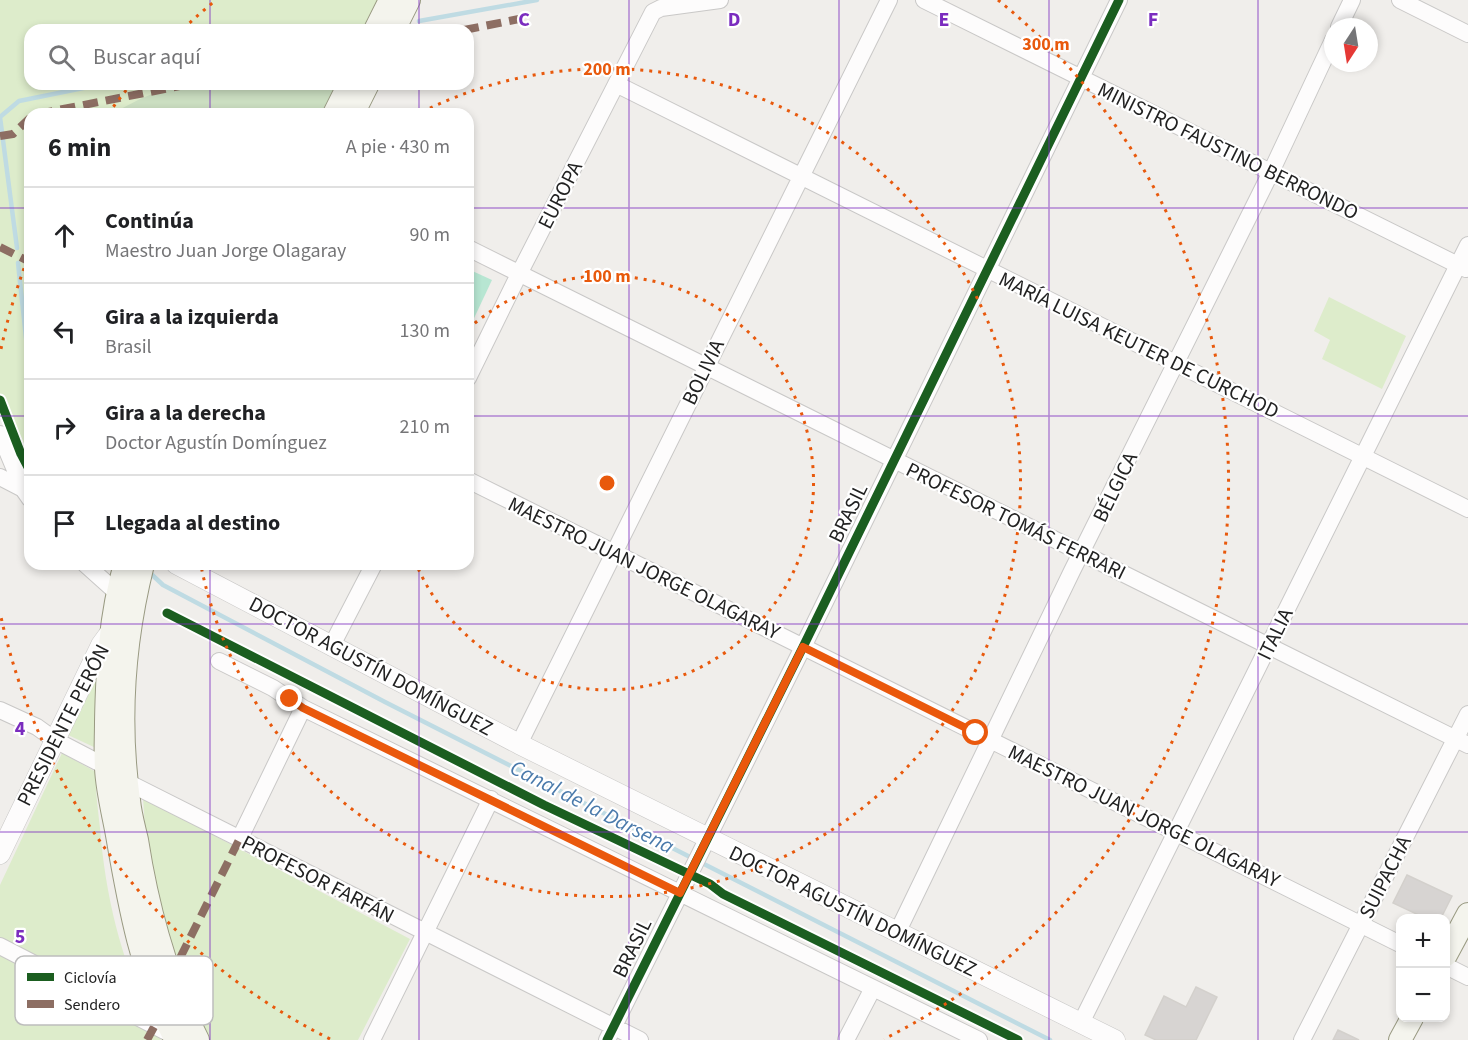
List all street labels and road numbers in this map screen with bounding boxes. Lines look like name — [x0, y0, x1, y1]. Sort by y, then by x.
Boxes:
street label: MINISTRO FAUSTINO BERRONDO — [1092, 75, 1364, 227]
street label: EUROPA — [530, 155, 590, 234]
street label: MARÍA LUISA KEUTER DE CURCHOD — [994, 264, 1284, 426]
street label: BOLIVIA — [674, 334, 732, 410]
street label: BÉLGICA — [1085, 446, 1145, 527]
street label: PROFESOR TOMÁS FERRARI — [901, 455, 1131, 587]
street label: BRASIL — [821, 478, 875, 548]
street label: MAESTRO JUAN JORGE OLAGARAY — [503, 489, 786, 647]
street label: DOCTOR AGUSTÍN DOMÍNGUEZ — [244, 589, 498, 743]
street label: ITALIA — [1250, 602, 1301, 665]
street label: PRESIDENTE PERÓN — [9, 639, 117, 811]
street label: MAESTRO JUAN JORGE OLAGARAY — [1003, 737, 1286, 895]
street label: PROFESOR FARFÁN — [236, 827, 400, 931]
street label: SUIPACHA — [1351, 830, 1419, 924]
street label: DOCTOR AGUSTÍN DOMÍNGUEZ — [724, 838, 982, 984]
street label: BRASIL — [605, 913, 659, 983]

